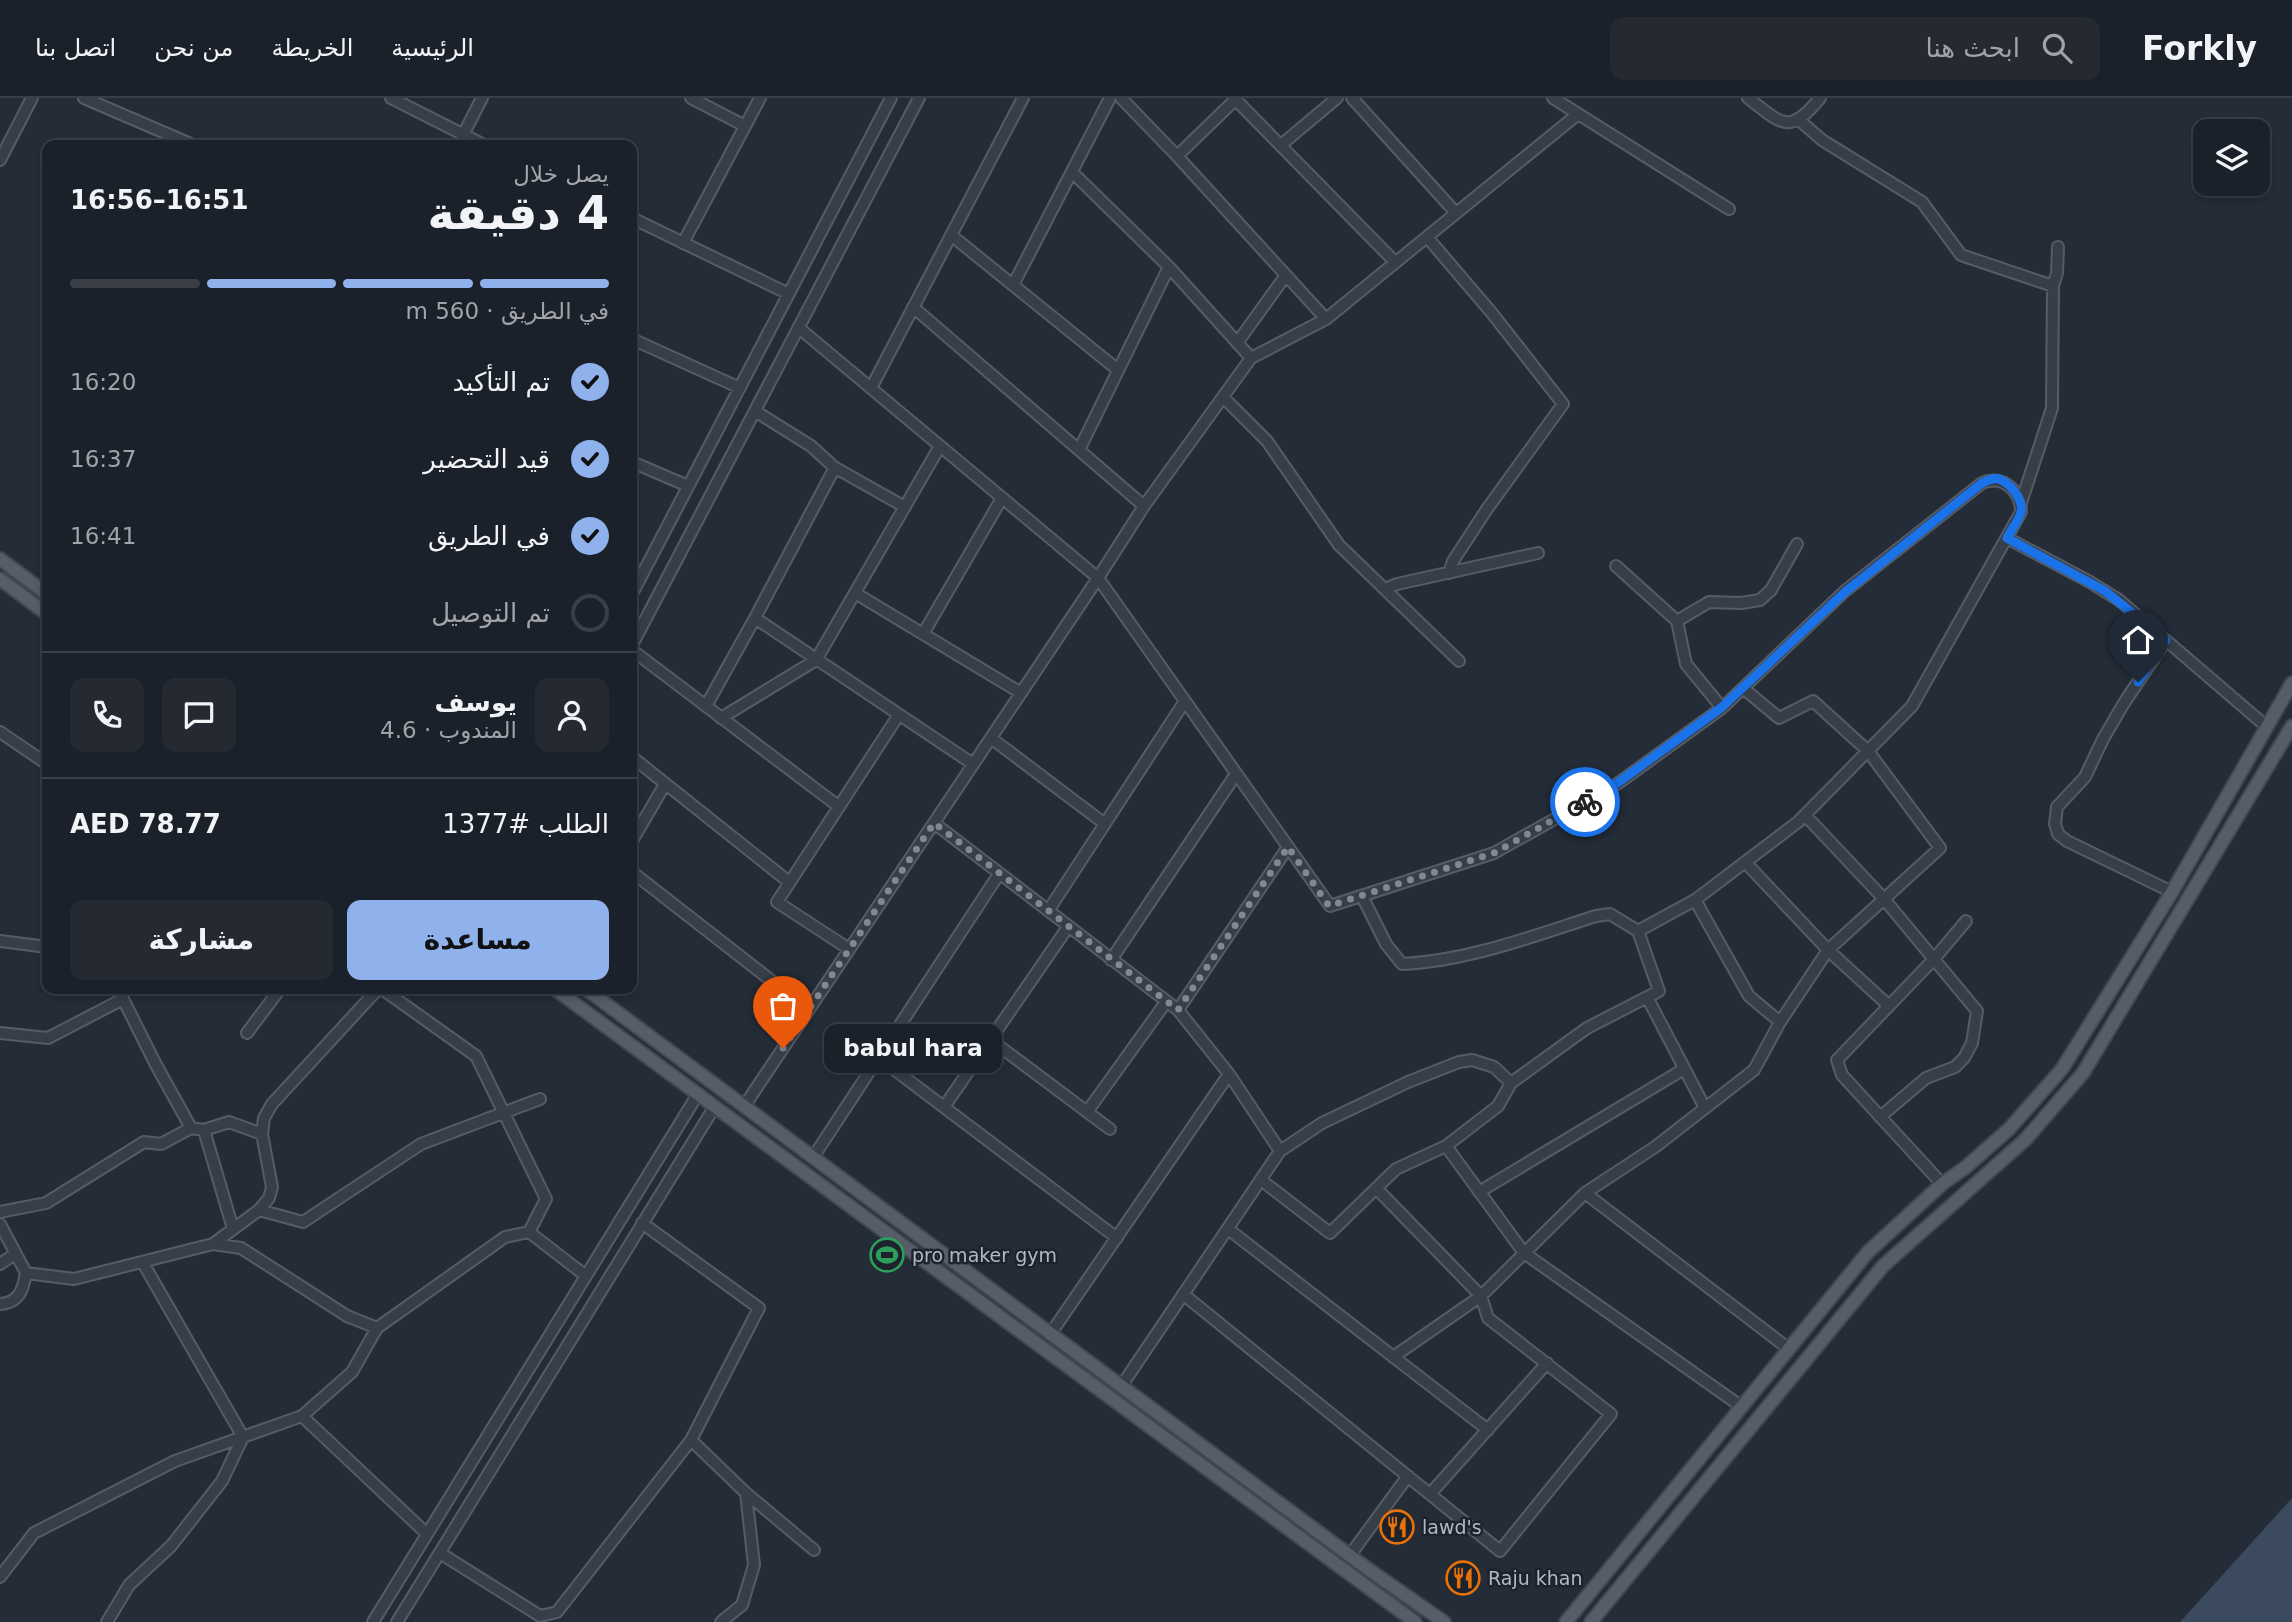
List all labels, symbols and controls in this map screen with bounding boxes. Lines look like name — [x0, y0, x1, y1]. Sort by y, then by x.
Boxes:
search box — [1610, 17, 2100, 80]
icon: search — [2038, 29, 2076, 67]
text: Forkly — [2142, 29, 2257, 68]
text: ابحث هنا — [1926, 33, 2020, 63]
text: اتصل بنا — [35, 34, 116, 62]
text: من نحن — [154, 34, 233, 62]
text: الخريطة — [271, 34, 353, 62]
text: الرئيسية — [391, 34, 474, 62]
map controls — [2193, 119, 2270, 196]
button: layers — [2193, 119, 2270, 196]
text: يصل خلال — [513, 161, 609, 187]
text: 16:51–16:56 — [70, 185, 249, 215]
text: 4 دقيقة — [427, 186, 609, 240]
text: في الطريق · 560 m — [405, 298, 609, 324]
icon: check — [571, 363, 609, 401]
text: تم التأكيد — [452, 367, 550, 397]
text: 16:20 — [70, 369, 136, 395]
icon: check — [571, 440, 609, 478]
text: قيد التحضير — [423, 444, 550, 474]
text: 16:37 — [70, 446, 136, 472]
icon: check — [571, 517, 609, 555]
text: في الطريق — [428, 521, 550, 551]
text: 16:41 — [70, 523, 136, 549]
text: تم التوصيل — [431, 598, 550, 628]
pin — [2108, 610, 2168, 682]
icon: home — [2119, 621, 2157, 659]
button: phone — [70, 678, 144, 752]
button: chat — [162, 678, 236, 752]
button: person — [535, 678, 609, 752]
text: يوسف — [434, 687, 517, 717]
text: المندوب · 4.6 — [380, 717, 517, 743]
courier — [1550, 767, 1620, 837]
icon: bike — [1566, 783, 1604, 821]
text: AED 78.77 — [70, 809, 221, 839]
text: الطلب #1377 — [442, 809, 609, 839]
button: مشاركة — [70, 900, 333, 980]
button: مساعدة — [347, 900, 609, 980]
pin — [753, 976, 813, 1048]
icon: bag — [764, 987, 802, 1025]
callout: babul hara — [825, 1024, 1004, 1072]
text: babul hara — [843, 1035, 983, 1061]
sports icon: pro maker gym — [868, 1236, 906, 1274]
place label: pro maker gym — [912, 1244, 1057, 1266]
restaurant icon: lawd's — [1378, 1508, 1416, 1546]
place label: lawd's — [1422, 1516, 1482, 1538]
restaurant icon: Raju khan — [1444, 1559, 1482, 1597]
place label: Raju khan — [1488, 1567, 1583, 1589]

